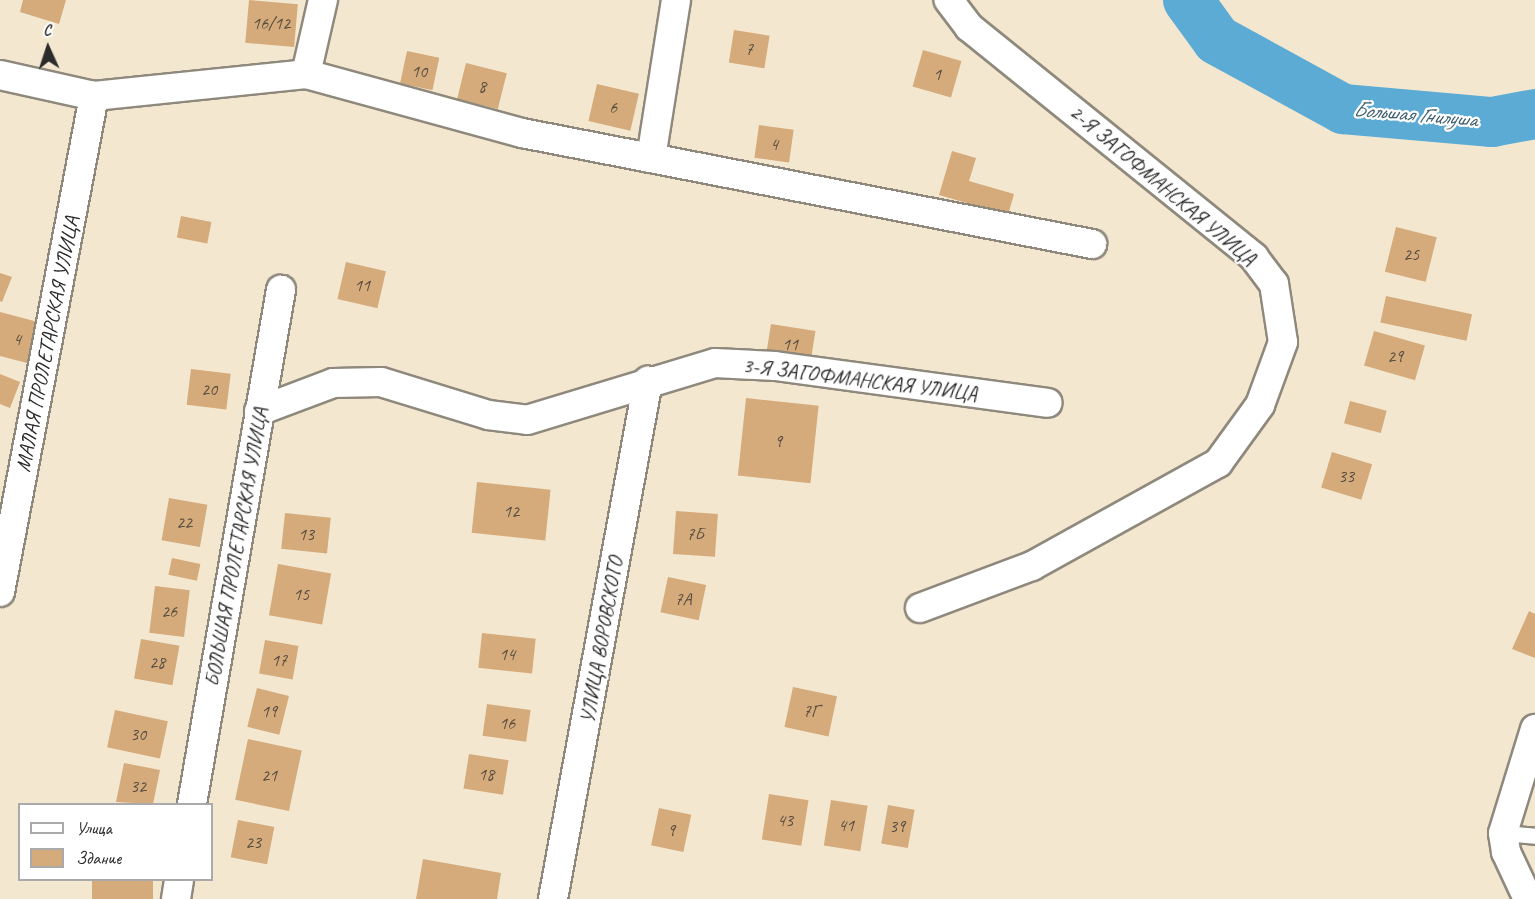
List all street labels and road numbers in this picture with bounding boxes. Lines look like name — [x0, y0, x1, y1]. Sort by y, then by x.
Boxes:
street label: 2-Я ЗАГОФМАНСКАЯ УЛИЦА — [1064, 99, 1262, 271]
street label: МАЛАЯ ПРОЛЕТАРСКАЯ УЛИЦА — [10, 214, 84, 474]
street label: 3-Я ЗАГОФМАНСКАЯ УЛИЦА — [741, 352, 979, 406]
street label: БОЛЬШАЯ ПРОЛЕТАРСКАЯ УЛИЦА — [199, 406, 273, 688]
street label: УЛИЦА ВОРОВСКОГО — [574, 555, 628, 725]

